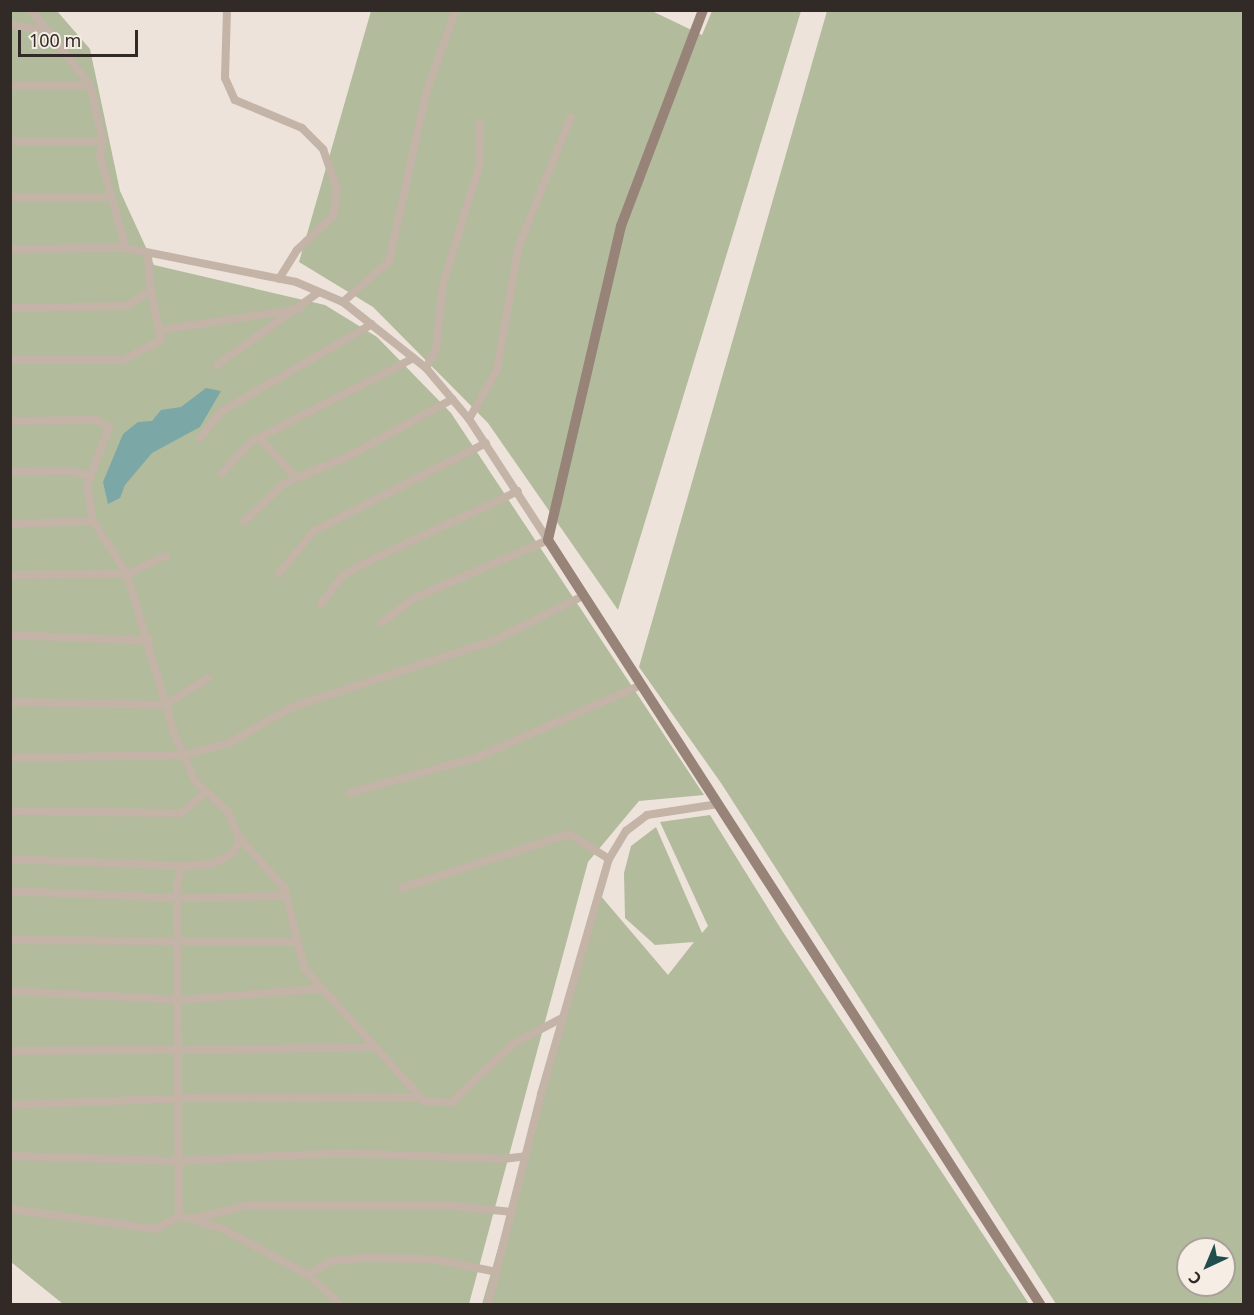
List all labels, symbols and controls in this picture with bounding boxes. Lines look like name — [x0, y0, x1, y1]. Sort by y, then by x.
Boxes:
scale bar — [21, 18, 141, 56]
text: 100 m — [29, 28, 81, 52]
north arrow — [1176, 1237, 1236, 1297]
text: С — [1184, 1267, 1206, 1290]

